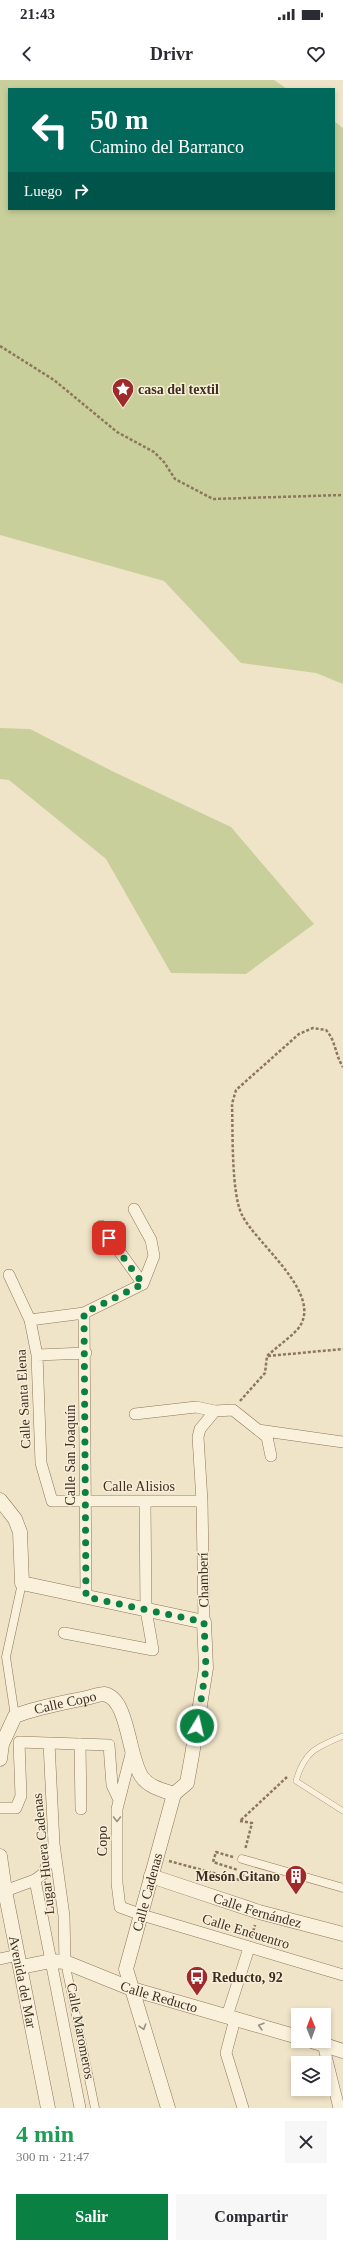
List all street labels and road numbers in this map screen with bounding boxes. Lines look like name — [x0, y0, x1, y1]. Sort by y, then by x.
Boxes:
street label: Calle Santa Elena — [13, 1348, 34, 1449]
street label: Calle San Joaquín — [63, 1404, 78, 1506]
street label: Calle Alisios — [103, 1479, 175, 1494]
street label: Chamberí — [196, 1552, 211, 1608]
street label: Calle Copo — [32, 1689, 98, 1717]
street label: Lugar Huera Cadenas — [30, 1792, 57, 1915]
street label: Copo — [95, 1826, 110, 1856]
street label: Calle Cadenas — [130, 1851, 165, 1933]
street label: Calle Fernández — [211, 1890, 303, 1931]
street label: Calle Encuentro — [200, 1911, 291, 1952]
street label: Avenida del Mar — [6, 1934, 39, 2030]
street label: Calle Reducto — [118, 1978, 199, 2016]
street label: Calle Maromeros — [64, 1982, 97, 2080]

